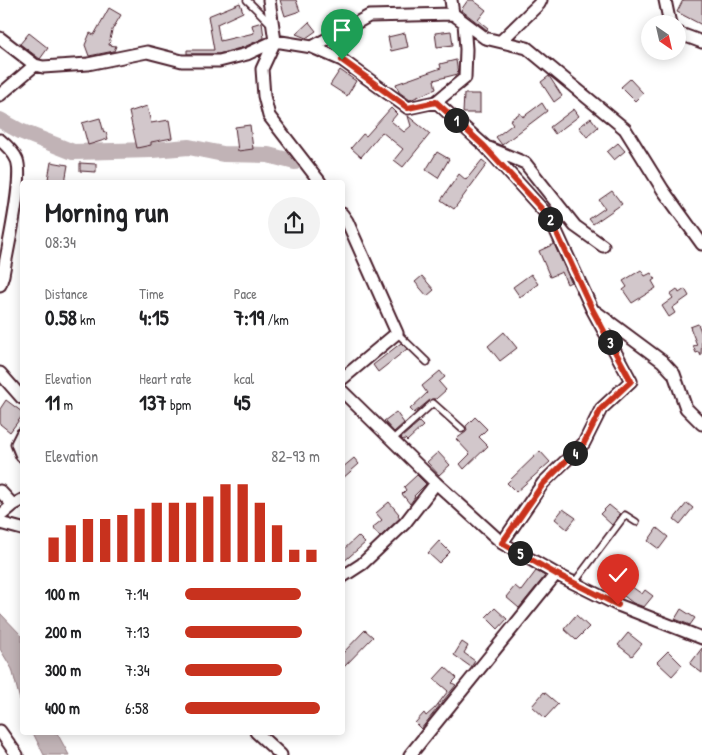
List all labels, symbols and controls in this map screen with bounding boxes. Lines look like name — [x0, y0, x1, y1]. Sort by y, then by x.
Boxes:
pin — [321, 9, 363, 60]
north arrow — [641, 15, 686, 60]
map controls — [641, 15, 686, 60]
icon: arrive — [328, 16, 356, 44]
pin: 1 — [444, 108, 468, 132]
text: 1 — [454, 111, 459, 130]
text: Morning run — [45, 193, 169, 231]
button: share — [268, 197, 320, 249]
pin: 2 — [538, 206, 562, 232]
text: 2 — [547, 210, 554, 229]
text: 08:34 — [45, 231, 76, 253]
text: Distance — [45, 284, 88, 303]
text: Time — [139, 284, 164, 303]
text: Pace — [234, 284, 257, 303]
text: 0.58 — [45, 303, 77, 332]
text: 4:15 — [139, 303, 169, 332]
text: 7:19 — [234, 303, 264, 332]
text: km — [77, 310, 95, 329]
text: /km — [264, 310, 289, 329]
pin: 3 — [598, 330, 622, 354]
text: 3 — [607, 333, 614, 352]
text: Elevation — [45, 369, 92, 388]
text: Heart rate — [139, 369, 192, 388]
text: kcal — [234, 369, 254, 388]
text: 11 — [45, 388, 60, 417]
text: 137 — [139, 388, 167, 417]
text: 45 — [234, 388, 250, 417]
text: m — [60, 395, 73, 414]
text: bpm — [167, 395, 191, 414]
pin: 4 — [562, 440, 588, 466]
text: 4 — [573, 444, 578, 463]
text: Elevation — [45, 445, 98, 467]
text: 82–93 m — [271, 445, 320, 467]
pin: 5 — [508, 540, 532, 566]
text: 5 — [518, 544, 523, 563]
pin — [597, 554, 639, 605]
icon: check — [604, 561, 632, 589]
text: 100 m — [45, 583, 80, 605]
text: 7:14 — [125, 583, 148, 605]
text: 200 m — [45, 621, 81, 643]
text: 7:13 — [125, 621, 150, 643]
text: 300 m — [45, 659, 81, 681]
text: 7:34 — [125, 659, 150, 681]
text: 400 m — [45, 697, 80, 719]
text: 6:58 — [125, 697, 149, 719]

